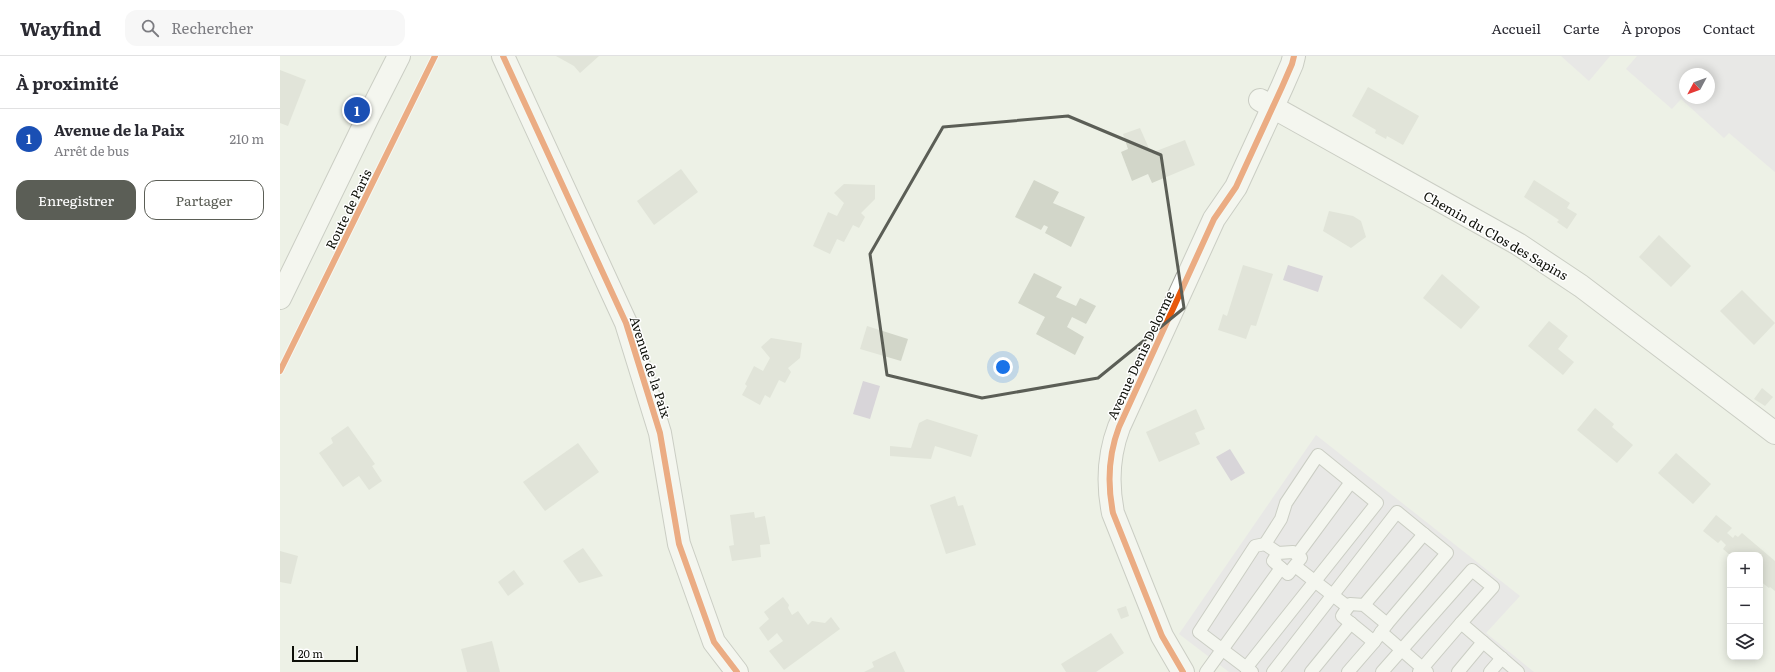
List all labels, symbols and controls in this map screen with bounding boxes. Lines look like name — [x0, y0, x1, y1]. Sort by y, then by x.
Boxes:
search box — [125, 10, 405, 46]
text: Wayfind — [20, 14, 101, 42]
text: Rechercher — [171, 16, 253, 39]
icon: search — [139, 17, 161, 39]
text: Accueil — [1491, 18, 1541, 38]
text: Carte — [1563, 18, 1600, 38]
text: À propos — [1622, 18, 1681, 38]
text: Contact — [1703, 18, 1755, 38]
north arrow — [1679, 68, 1715, 104]
text: À proximité — [16, 70, 119, 95]
pin: 1 — [344, 95, 370, 125]
text: Avenue de la Paix — [54, 118, 184, 141]
text: 1 — [26, 129, 32, 148]
text: 210 m — [229, 129, 264, 148]
text: Arrêt de bus — [54, 141, 129, 160]
street label: Route de Paris — [320, 166, 376, 252]
button: Enregistrer — [16, 180, 136, 220]
button: Partager — [144, 180, 264, 220]
street label: Chemin du Clos des Sapins — [1420, 186, 1572, 284]
street label: Avenue Denis Delorme — [1102, 287, 1178, 422]
street label: Avenue de la Paix — [626, 314, 677, 421]
your location — [993, 357, 1013, 377]
map controls — [1727, 552, 1763, 660]
button: + — [1727, 552, 1763, 588]
button: − — [1727, 588, 1763, 624]
button: layers — [1727, 624, 1763, 660]
scale bar — [292, 644, 358, 663]
text: 20 m — [298, 645, 323, 661]

